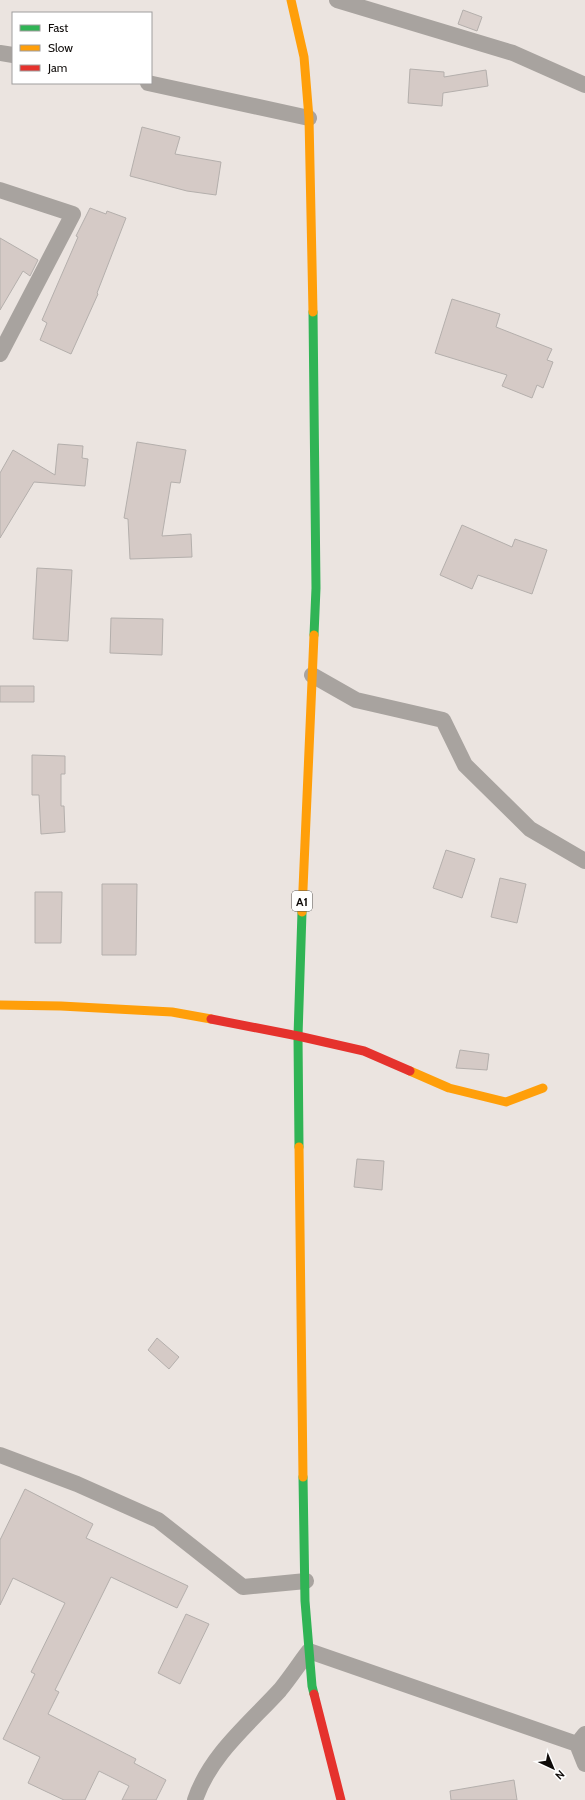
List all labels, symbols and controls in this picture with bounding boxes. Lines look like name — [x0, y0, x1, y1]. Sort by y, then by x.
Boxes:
legend — [12, 12, 152, 84]
text: Fast — [48, 20, 68, 35]
text: Slow — [48, 40, 73, 55]
text: Jam — [47, 60, 67, 75]
road number: A1 — [292, 891, 312, 911]
north arrow — [533, 1748, 573, 1788]
text: N — [552, 1767, 568, 1783]

